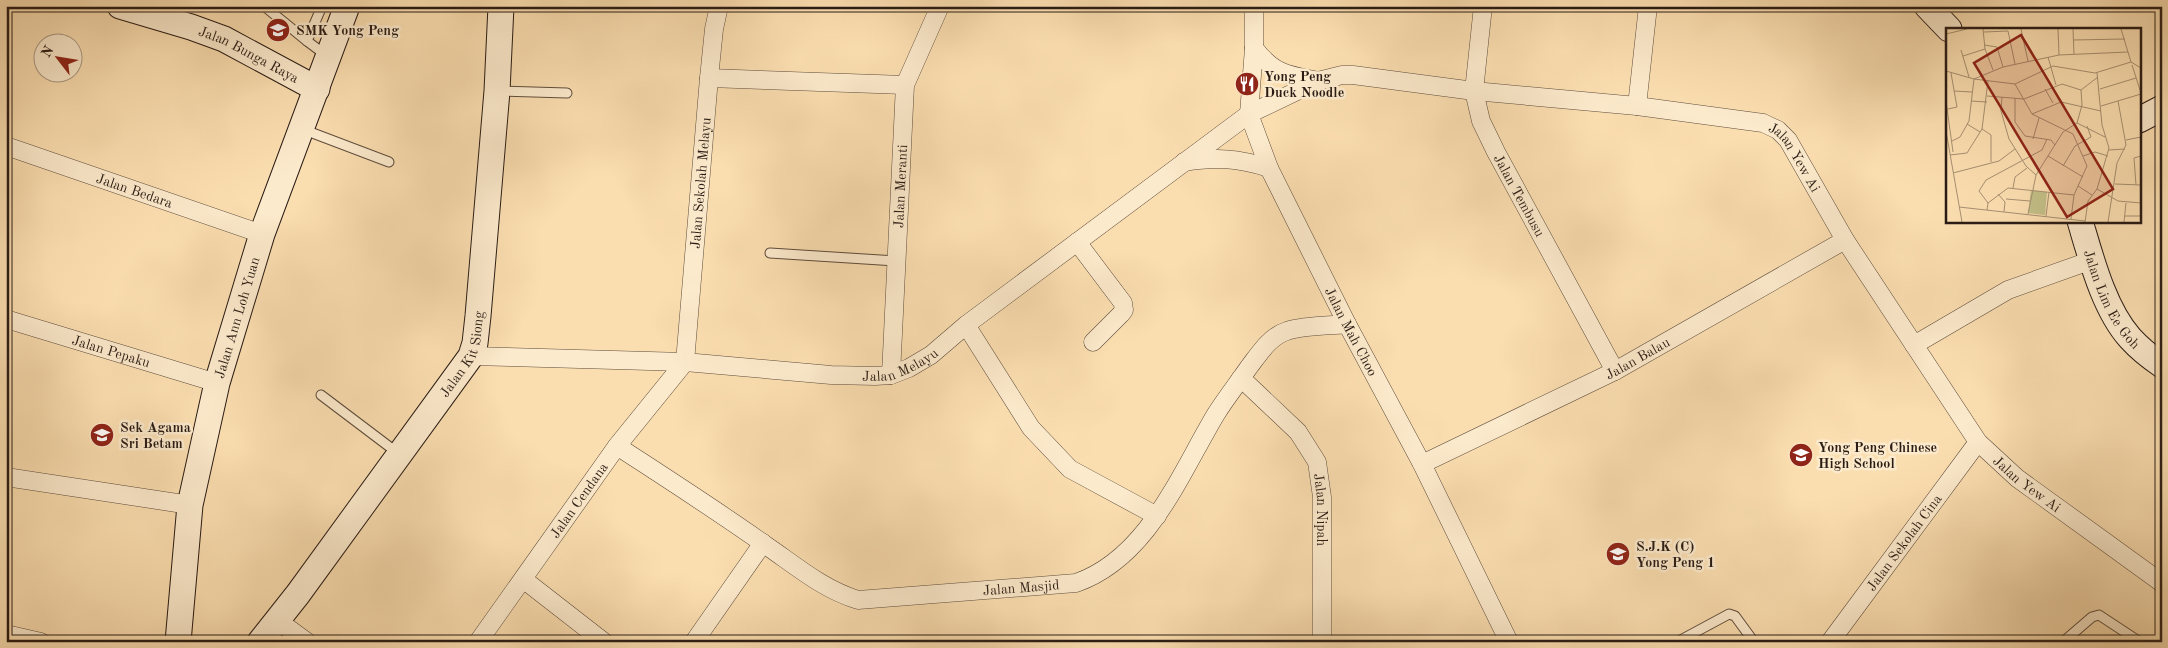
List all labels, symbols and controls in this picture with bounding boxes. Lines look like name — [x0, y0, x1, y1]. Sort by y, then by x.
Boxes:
school or university icon: SMK Yong Peng — [265, 17, 291, 43]
street label: Jalan Bunga Raya — [196, 24, 301, 86]
place label: SMK Yong Peng — [296, 24, 399, 38]
inset map — [1946, 28, 2140, 222]
north arrow — [32, 32, 82, 82]
text: N — [39, 43, 57, 60]
place label: Yong Peng Duck Noodle — [1264, 70, 1344, 100]
restaurant icon: Yong Peng Duck Noodle — [1234, 71, 1260, 97]
street label: Jalan Sekolah Melayu — [689, 116, 714, 249]
street label: Jalan Yew Ai — [1766, 121, 1822, 195]
street label: Jalan Meranti — [892, 144, 910, 228]
street label: Jalan Tembusu — [1491, 152, 1547, 240]
street label: Jalan Bedara — [94, 172, 174, 211]
street label: Jalan Lim Ee Goh — [2081, 248, 2143, 352]
street label: Jalan Ann Loh Yuan — [213, 255, 263, 380]
street label: Jalan Mah Choo — [1322, 285, 1380, 379]
street label: Jalan Kit Siong — [438, 310, 486, 400]
street label: Jalan Pepaku — [70, 333, 152, 370]
street label: Jalan Balau — [1603, 335, 1673, 383]
street label: Jalan Melayu — [862, 346, 942, 384]
place label: Sek Agama Sri Betam — [120, 421, 191, 451]
school or university icon: Sek Agama Sri Betam — [89, 422, 115, 448]
place label: Yong Peng Chinese High School — [1818, 441, 1937, 471]
school or university icon: Yong Peng Chinese High School — [1788, 442, 1814, 468]
street label: Jalan Yew Ai — [1990, 454, 2063, 515]
street label: Jalan Cendana — [548, 460, 611, 541]
street label: Jalan Nipah — [1311, 472, 1328, 547]
street label: Jalan Sekolah Cina — [1864, 492, 1945, 594]
place label: S.J.K (C) Yong Peng 1 — [1636, 540, 1715, 570]
school or university icon: S.J.K (C) Yong Peng 1 — [1605, 541, 1631, 567]
street label: Jalan Masjid — [982, 578, 1060, 598]

